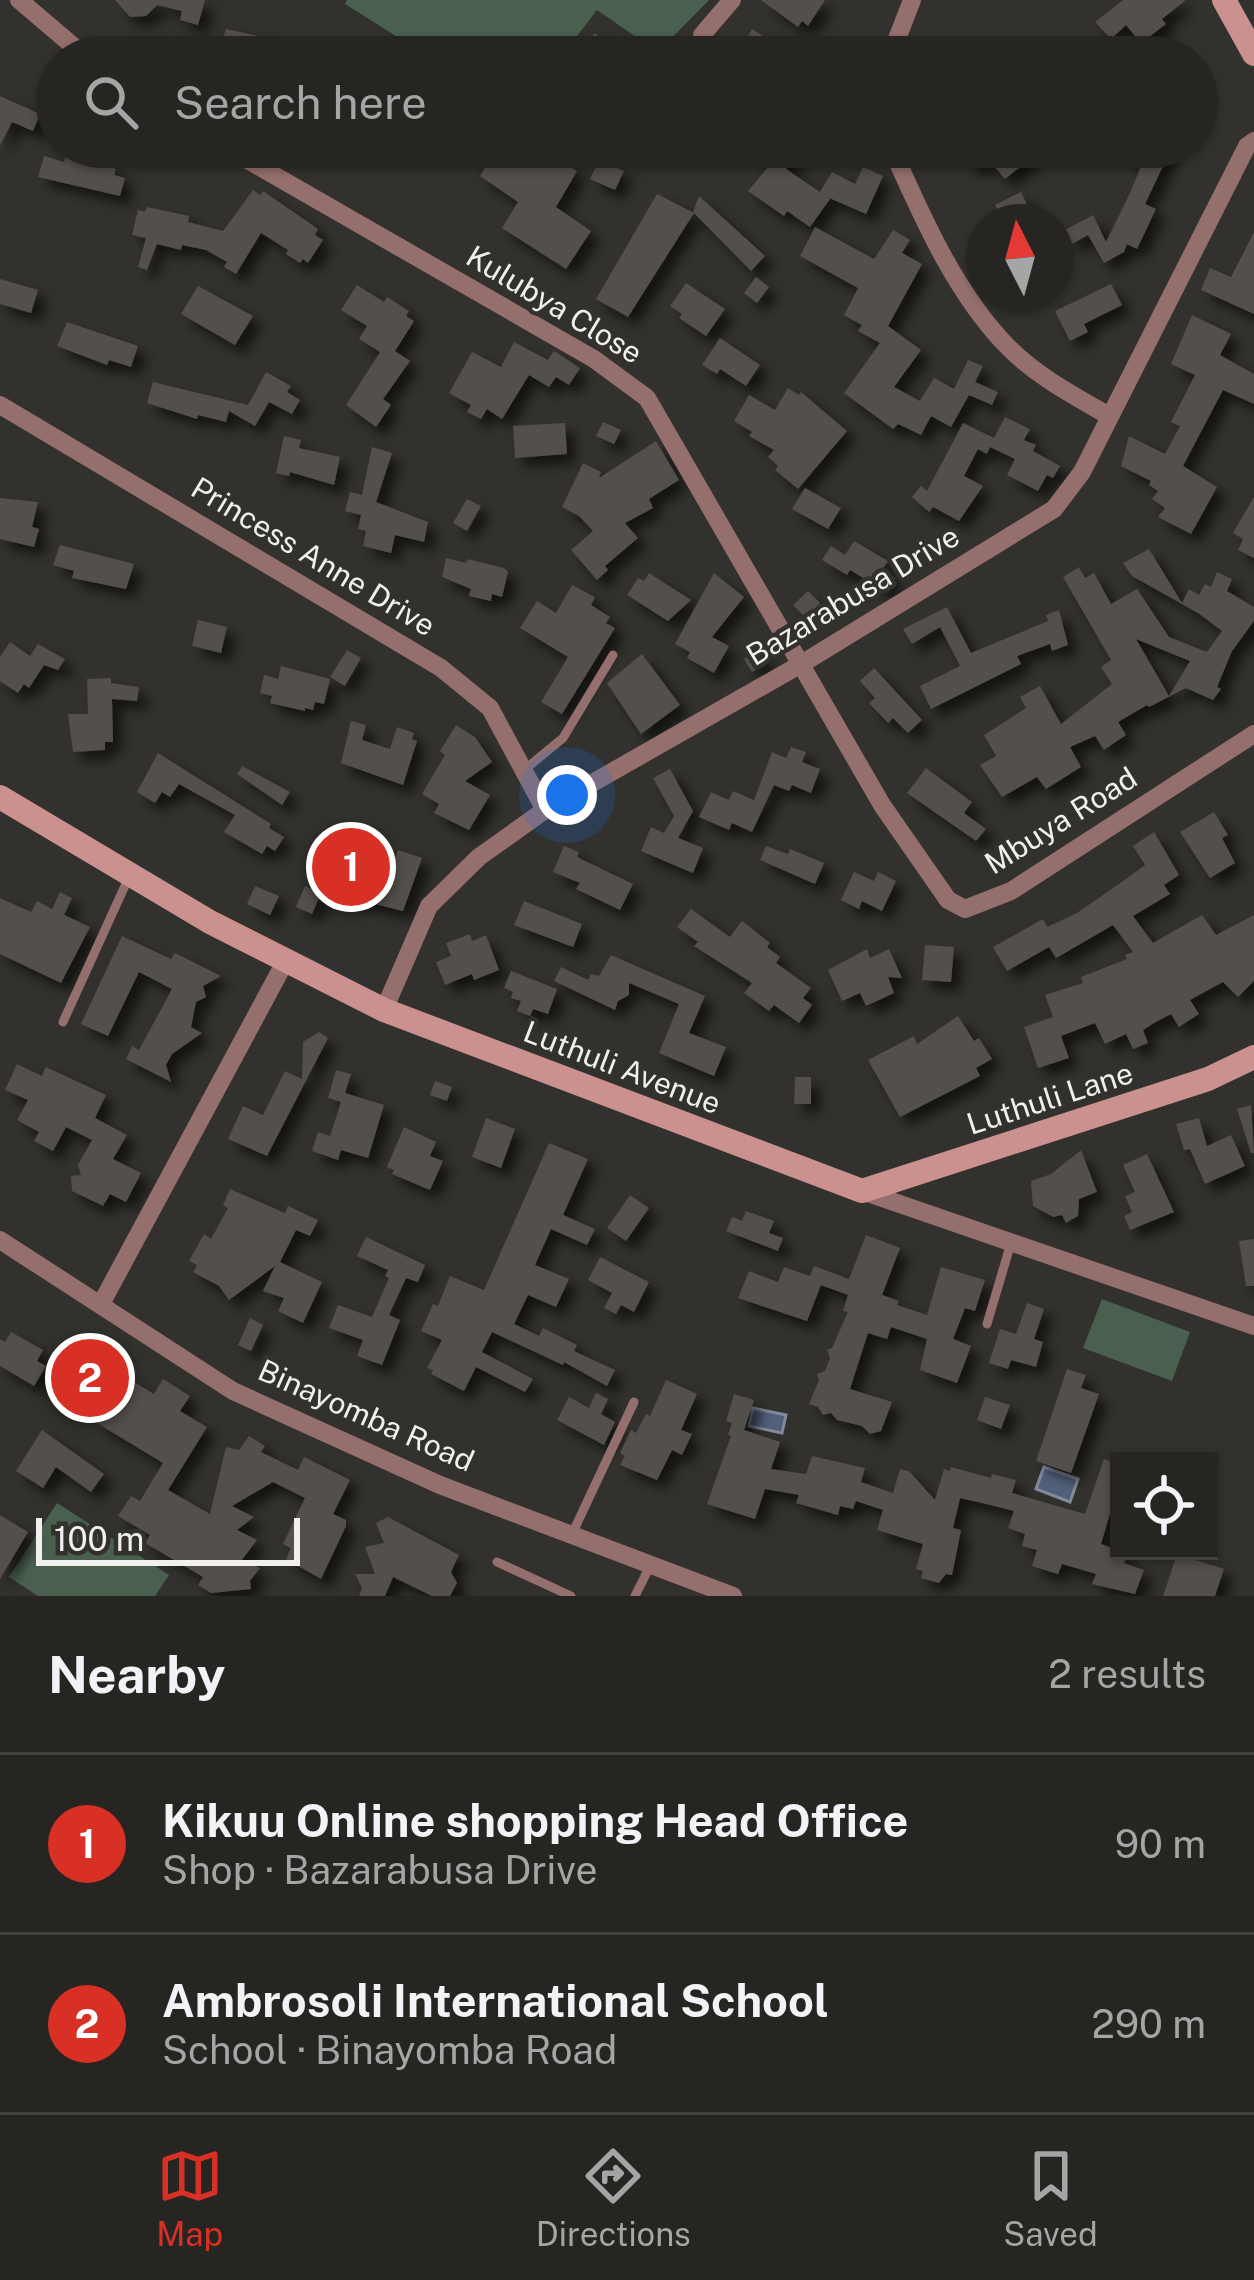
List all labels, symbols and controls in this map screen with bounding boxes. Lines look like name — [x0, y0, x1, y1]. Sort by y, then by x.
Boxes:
search box — [36, 36, 1218, 168]
icon: search — [78, 69, 144, 135]
text: Search here — [174, 76, 427, 129]
north arrow — [966, 204, 1074, 312]
street label: Kulubya Close — [460, 238, 649, 371]
street label: Princess Anne Drive — [185, 469, 442, 643]
street label: Bazarabusa Drive — [740, 517, 965, 673]
street label: Mbuya Road — [978, 759, 1143, 881]
your location — [537, 765, 597, 825]
pin: 1 — [312, 822, 390, 912]
street label: Luthuli Avenue — [519, 1013, 726, 1121]
street label: Luthuli Lane — [962, 1054, 1137, 1142]
pin: 2 — [51, 1333, 129, 1423]
street label: Binayomba Road — [253, 1351, 480, 1479]
map controls — [1110, 1452, 1218, 1560]
button: locate — [1110, 1452, 1218, 1560]
scale bar — [36, 1512, 300, 1565]
text: 100 m — [54, 1520, 144, 1558]
text: Nearby — [48, 1645, 225, 1704]
text: 2 results — [1049, 1651, 1206, 1697]
text: Kikuu Online shopping Head Office — [162, 1794, 908, 1847]
text: 1 — [79, 1821, 95, 1867]
text: 90 m — [1115, 1821, 1206, 1867]
text: Shop · Bazarabusa Drive — [162, 1847, 598, 1893]
text: Ambrosoli International School — [162, 1974, 829, 2027]
text: 2 — [75, 2001, 99, 2047]
text: 290 m — [1092, 2001, 1206, 2047]
text: School · Binayomba Road — [162, 2027, 617, 2073]
tab: Map — [156, 2143, 223, 2253]
tab: Directions — [536, 2143, 691, 2253]
tab: Saved — [1003, 2143, 1098, 2253]

